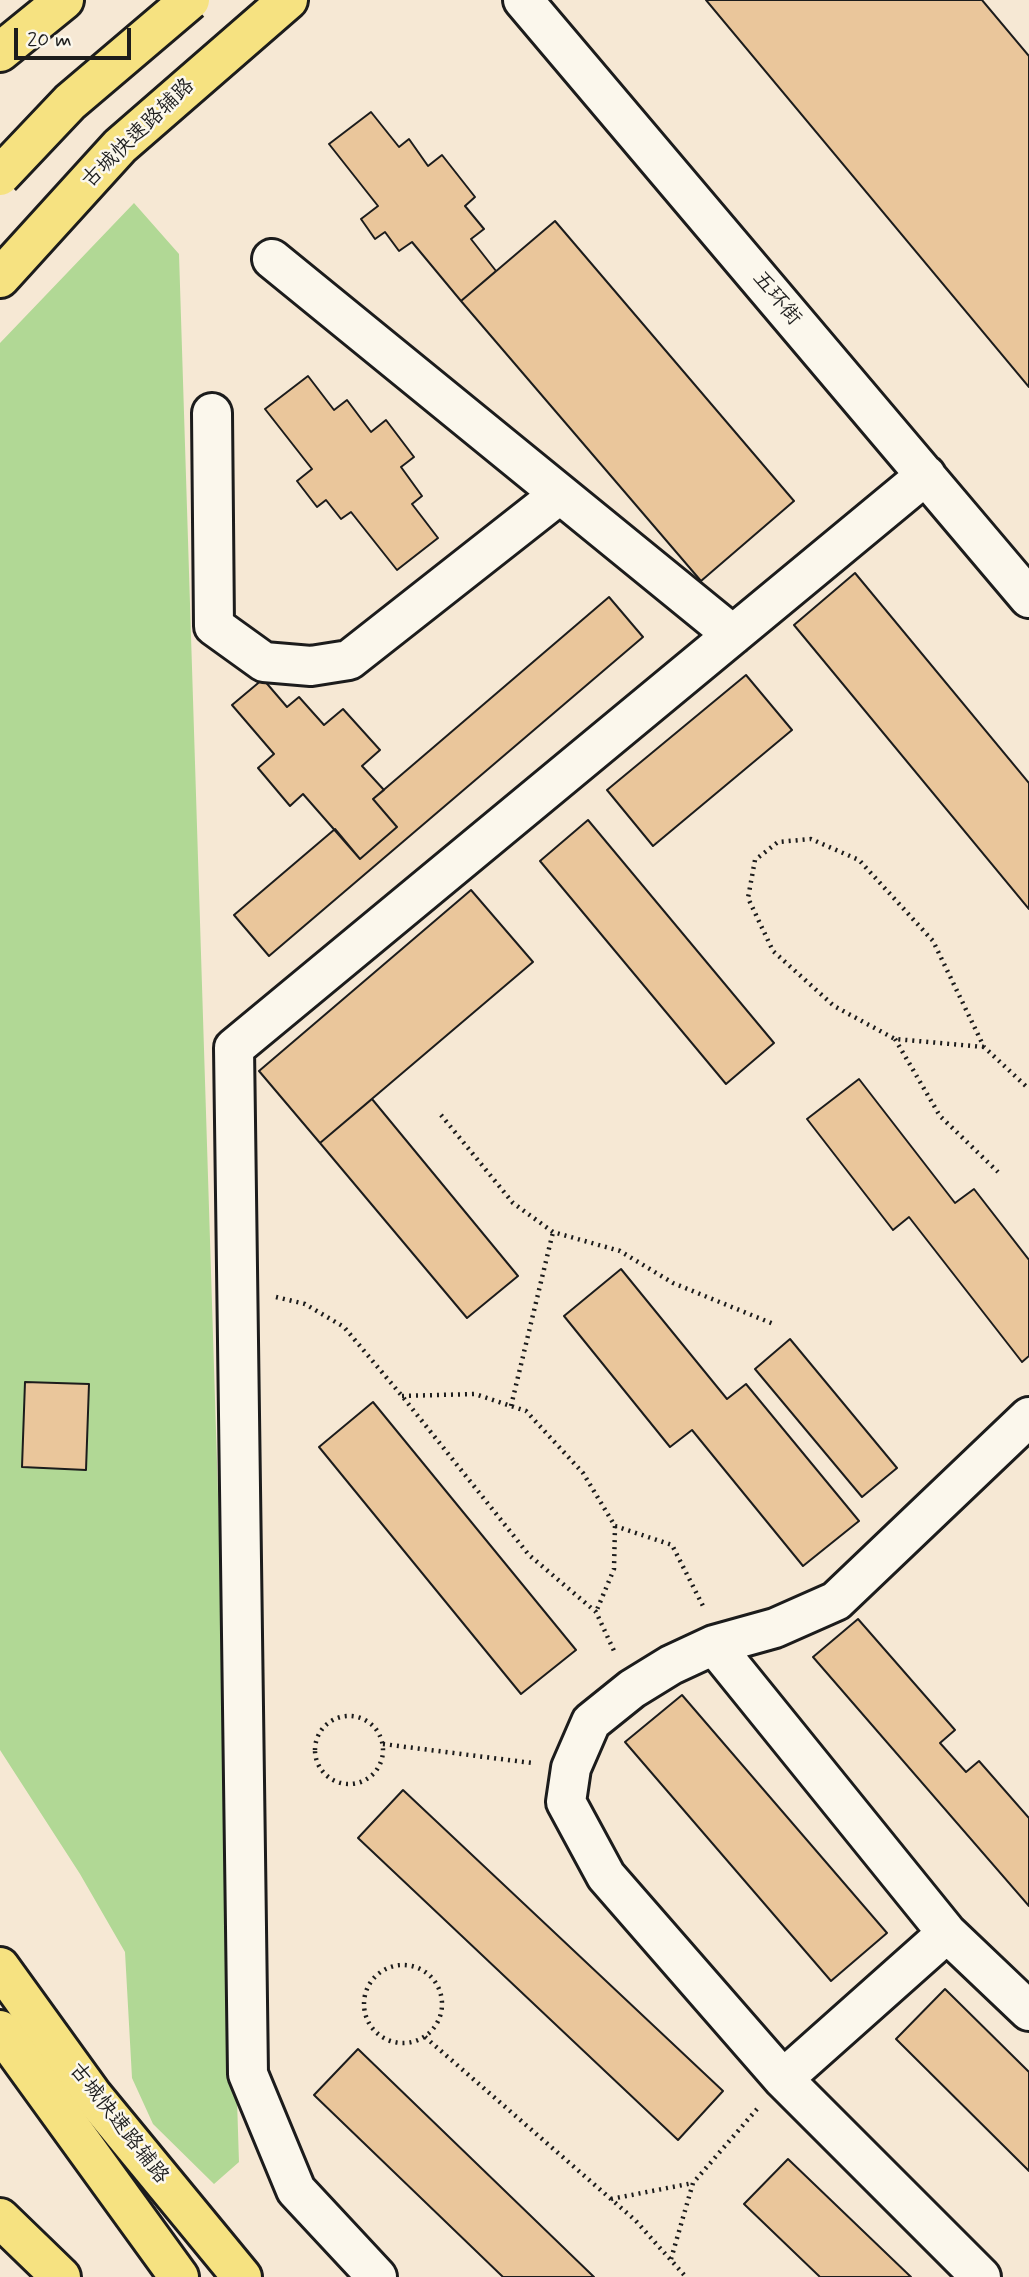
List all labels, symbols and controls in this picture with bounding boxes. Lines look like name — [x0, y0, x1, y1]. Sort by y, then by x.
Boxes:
scale bar — [18, 14, 135, 58]
text: 20 m — [27, 26, 72, 54]
street label: 古城快速路辅路 — [77, 74, 201, 194]
street label: 五环街 — [746, 267, 806, 331]
street label: 古城快速路辅路 — [63, 2058, 173, 2190]

